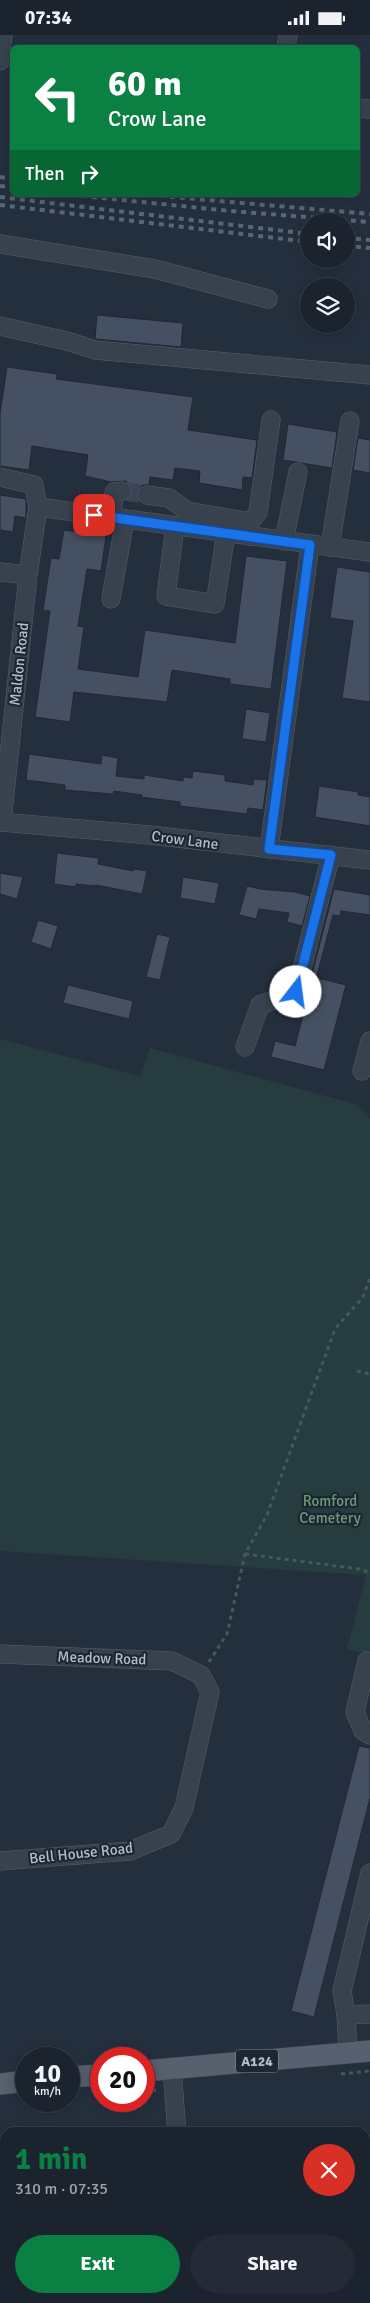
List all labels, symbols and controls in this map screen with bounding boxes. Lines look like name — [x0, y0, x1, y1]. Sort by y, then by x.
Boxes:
text: 07:34 — [25, 6, 72, 30]
text: 60 m — [108, 62, 182, 105]
icon: left — [25, 65, 90, 130]
text: Crow Lane — [108, 105, 206, 132]
icon: right — [75, 160, 103, 188]
text: Then — [25, 162, 65, 186]
map controls — [300, 213, 355, 333]
button: sound — [300, 213, 355, 268]
button: layers — [300, 278, 355, 333]
pin — [73, 494, 115, 536]
icon: arrive — [80, 501, 108, 529]
street label: Maldon Road — [6, 622, 32, 706]
street label: Crow Lane — [151, 827, 219, 853]
position arrow — [269, 965, 321, 1017]
park label: Romford Cemetery — [299, 1492, 361, 1527]
street label: Meadow Road — [57, 1647, 147, 1669]
street label: Bell House Road — [28, 1839, 134, 1867]
speed limit sign: 20 — [90, 2047, 155, 2112]
road number: A124 — [236, 2049, 278, 2073]
text: 10 — [34, 2058, 61, 2089]
text: km/h — [34, 2084, 61, 2099]
text: 1 min — [15, 2141, 87, 2178]
button: close — [303, 2144, 355, 2196]
text: 310 m · 07:35 — [15, 2179, 108, 2199]
button: Exit — [15, 2235, 180, 2293]
button: Share — [190, 2235, 355, 2293]

